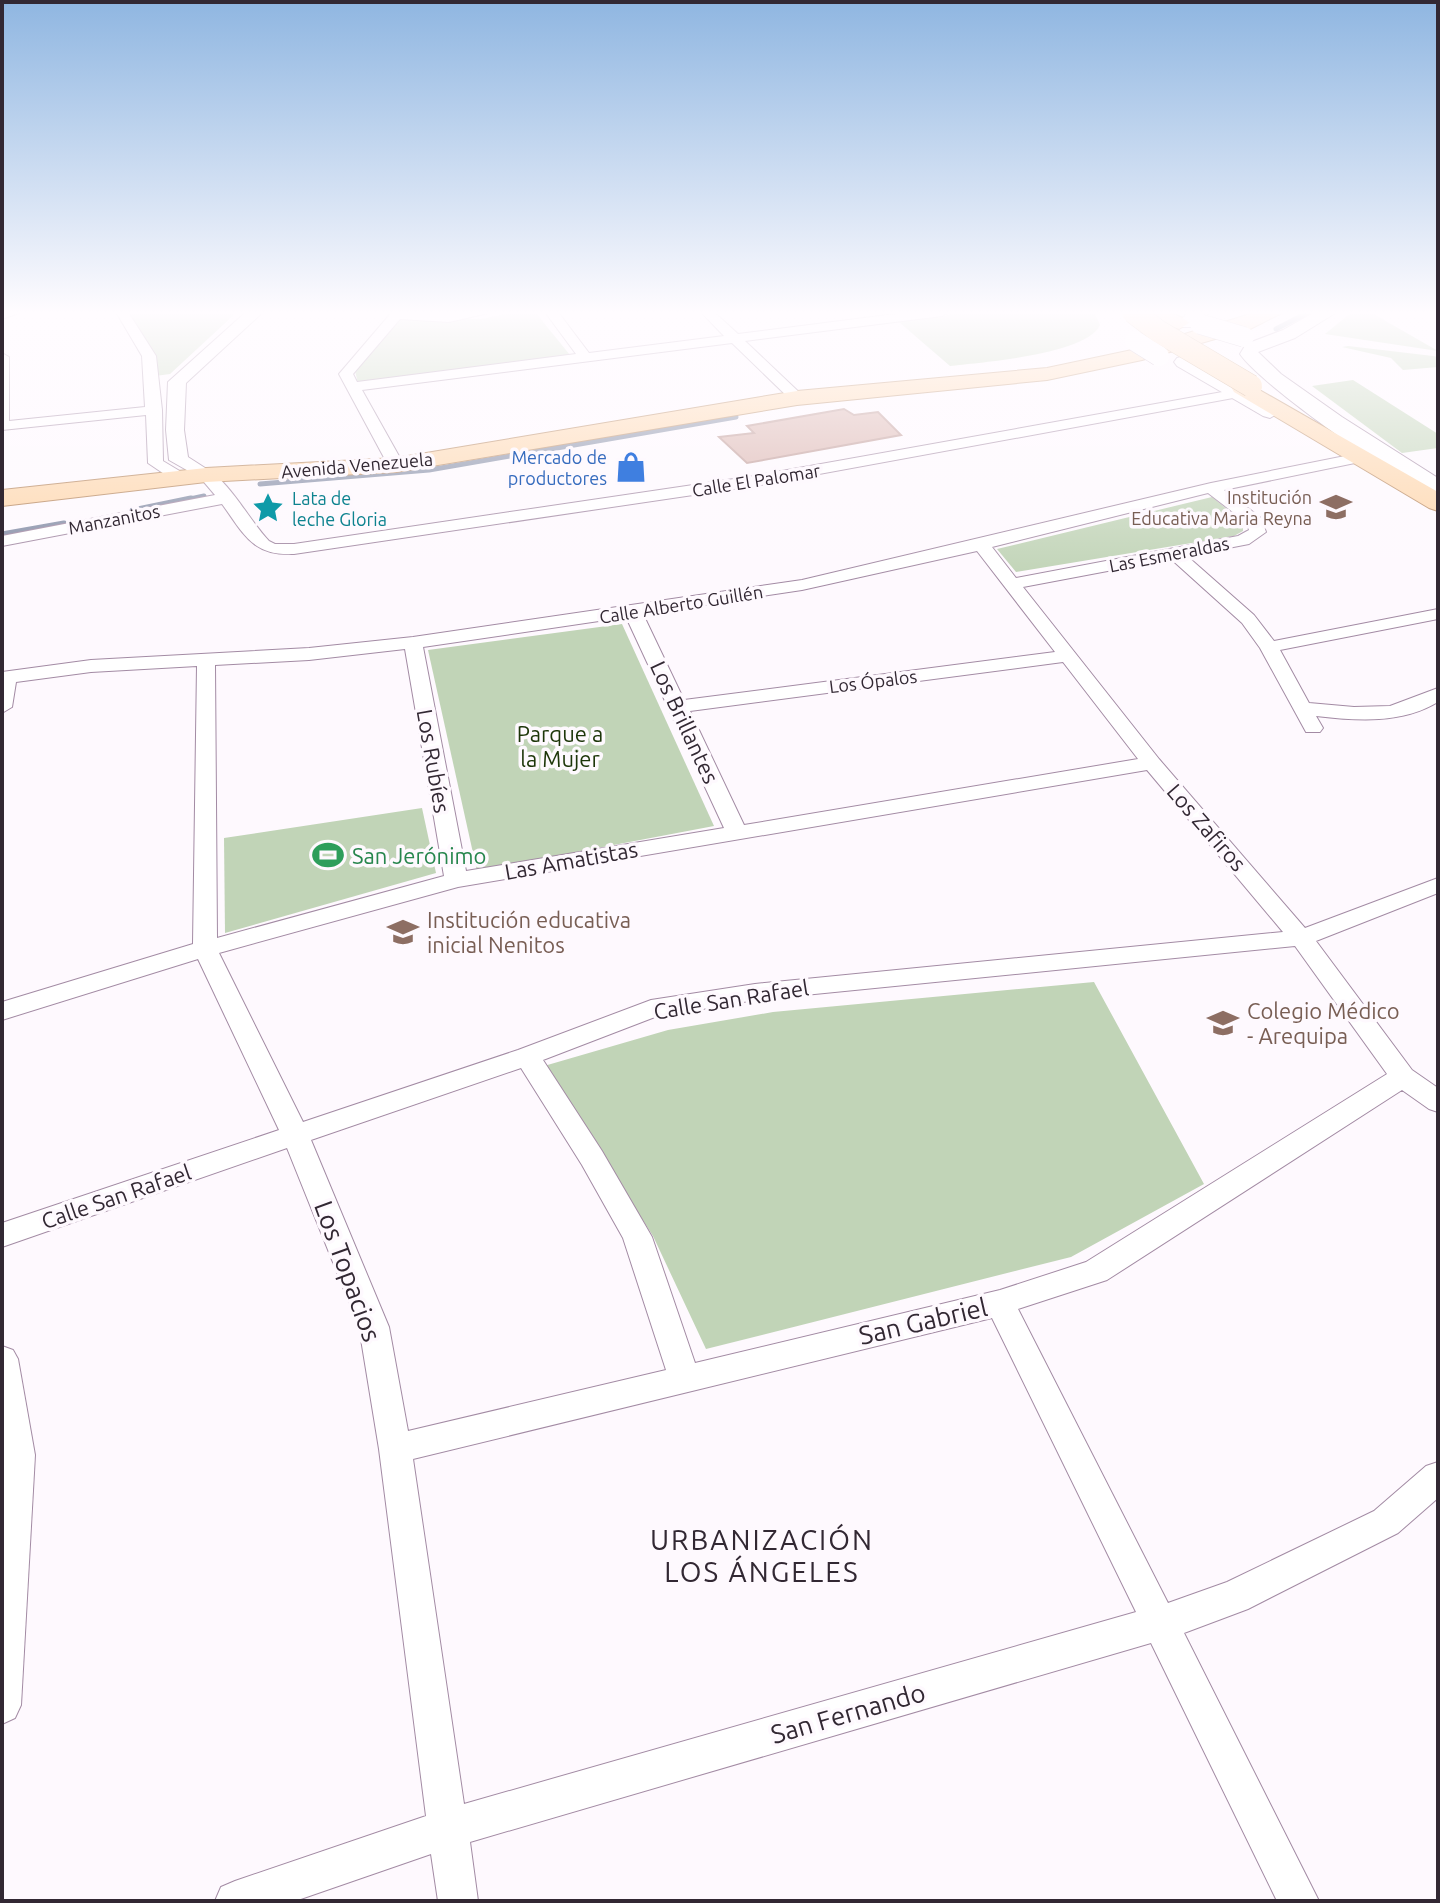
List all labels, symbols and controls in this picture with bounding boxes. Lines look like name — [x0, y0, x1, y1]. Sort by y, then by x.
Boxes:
place label: Mercado de productores — [508, 447, 607, 488]
street label: Avenida Venezuela — [280, 448, 434, 482]
shop icon: Mercado de productores — [614, 450, 648, 484]
street label: Calle El Palomar — [691, 460, 822, 500]
place label: Institución Educativa Maria Reyna — [1131, 487, 1312, 528]
place label: Lata de leche Gloria — [292, 488, 387, 529]
school or university icon: Institución Educativa Maria Reyna — [1319, 490, 1353, 524]
place icon: Lata de leche Gloria — [251, 491, 285, 525]
street label: Manzanitos — [67, 500, 162, 538]
street label: Las Esmeraldas — [1107, 532, 1231, 575]
street label: Calle Alberto Guillén — [598, 581, 764, 627]
street label: Los Brillantes — [646, 657, 724, 787]
street label: Los Ópalos — [828, 665, 918, 696]
street label: Los Rubíes — [413, 707, 455, 815]
park label: Parque a la Mujer — [517, 721, 603, 771]
street label: Los Zafiros — [1162, 778, 1252, 876]
street label: Las Amatistas — [502, 836, 640, 884]
sports icon: San Jerónimo — [311, 838, 345, 872]
place label: San Jerónimo — [352, 843, 486, 868]
place label: Institución educativa inicial Nenitos — [427, 907, 631, 957]
school or university icon: Institución educativa inicial Nenitos — [386, 915, 420, 949]
street label: Calle San Rafael — [652, 974, 810, 1024]
place label: Colegio Médico - Arequipa — [1247, 998, 1400, 1048]
school or university icon: Colegio Médico - Arequipa — [1206, 1006, 1240, 1040]
street label: Calle San Rafael — [38, 1159, 194, 1233]
street label: Los Topacios — [309, 1197, 387, 1345]
street label: San Gabriel — [856, 1292, 990, 1350]
district label: URBANIZACIÓN LOS ÁNGELES — [650, 1523, 874, 1587]
street label: San Fernando — [768, 1677, 928, 1749]

